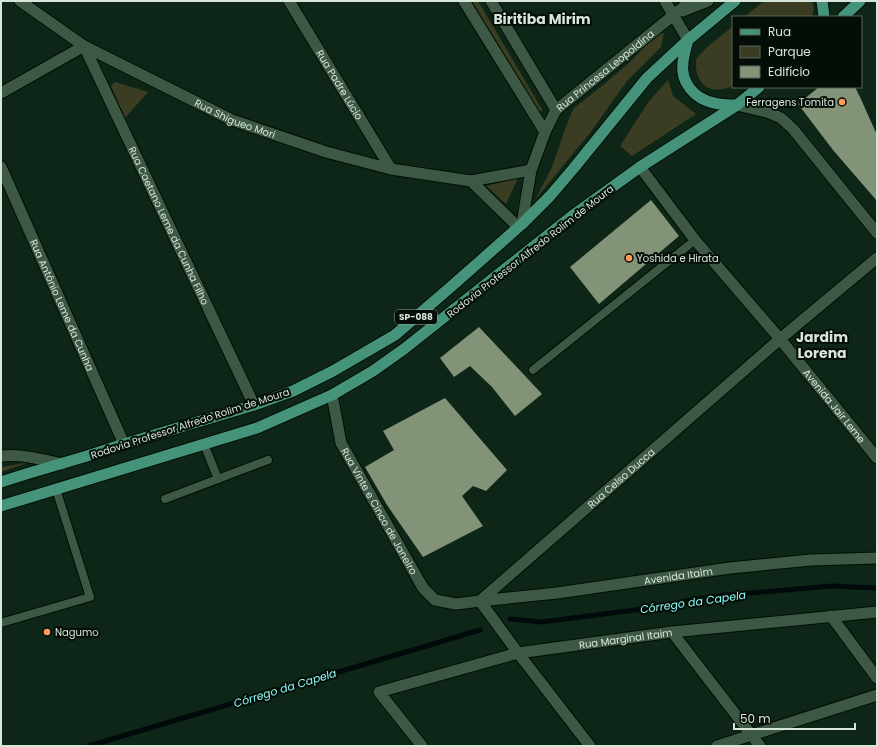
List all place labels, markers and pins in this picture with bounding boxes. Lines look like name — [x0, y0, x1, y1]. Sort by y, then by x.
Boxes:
place label: Ferragens Tomita — [746, 95, 834, 110]
marker: Ferragens Tomita — [837, 97, 847, 107]
place label: Yoshida e Hirata — [637, 251, 719, 266]
marker: Yoshida e Hirata — [624, 253, 634, 263]
place label: Nagumo — [55, 625, 99, 640]
marker: Nagumo — [42, 627, 52, 637]

